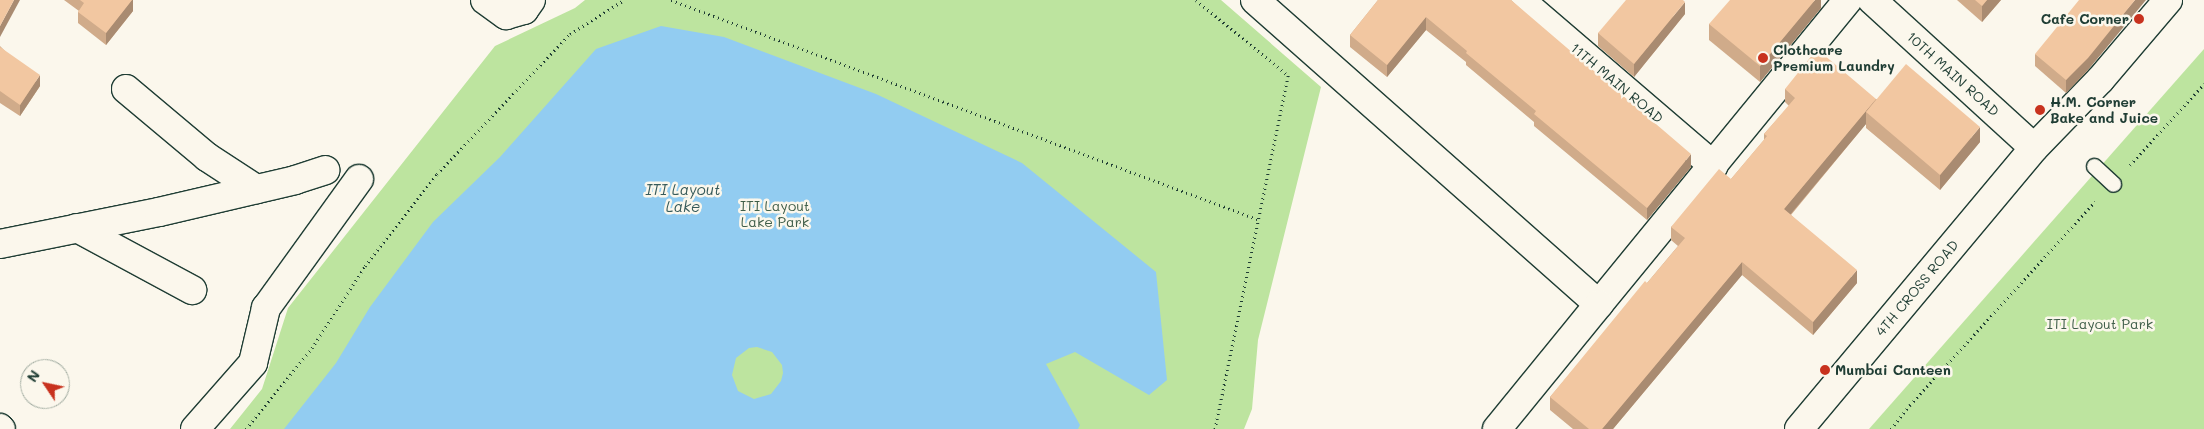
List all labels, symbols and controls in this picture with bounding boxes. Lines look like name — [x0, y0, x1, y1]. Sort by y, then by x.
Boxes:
place label: Cafe Corner — [2041, 11, 2129, 27]
marker: Cafe Corner — [2133, 13, 2145, 25]
street label: 10TH MAIN ROAD — [1903, 28, 2003, 120]
street label: 11TH MAIN ROAD — [1567, 39, 1667, 127]
place label: Clothcare Premium Laundry — [1773, 42, 1895, 74]
marker: Clothcare Premium Laundry — [1757, 52, 1769, 64]
place label: H.M. Corner Bake and Juice — [2050, 94, 2158, 126]
marker: H.M. Corner Bake and Juice — [2034, 104, 2046, 116]
water label: ITI Layout Lake — [645, 180, 721, 215]
park label: ITI Layout Lake Park — [740, 198, 810, 230]
street label: 4TH CROSS ROAD — [1872, 237, 1962, 339]
park label: ITI Layout Park — [2047, 316, 2153, 332]
north arrow — [20, 359, 70, 409]
place label: Mumbai Canteen — [1835, 362, 1951, 378]
marker: Mumbai Canteen — [1819, 364, 1831, 376]
text: N — [22, 366, 44, 386]

